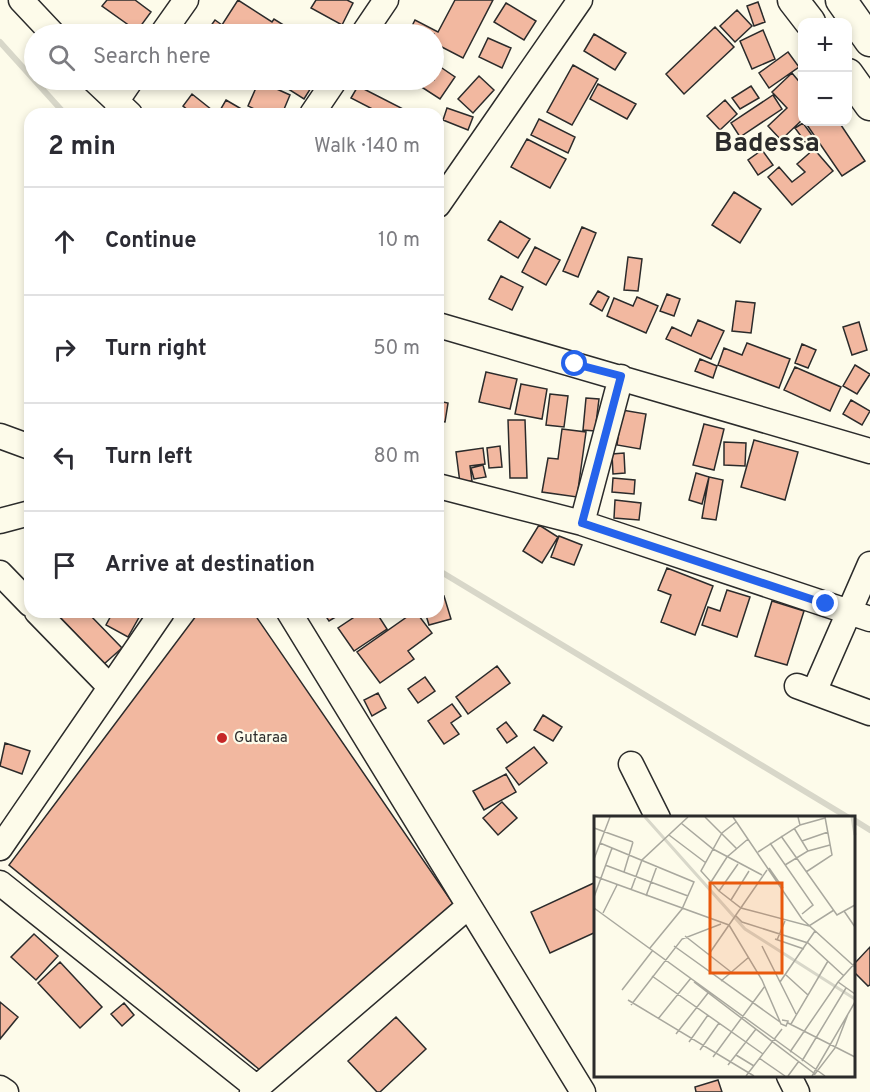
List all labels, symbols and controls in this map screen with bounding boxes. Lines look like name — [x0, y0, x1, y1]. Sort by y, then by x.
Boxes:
map controls — [798, 18, 852, 126]
button: + — [798, 18, 852, 72]
search box — [24, 24, 444, 90]
icon: search — [45, 41, 78, 74]
text: Search here — [93, 44, 211, 71]
button: − — [798, 72, 852, 126]
district label: Badessa — [714, 127, 820, 161]
text: 2 min — [48, 131, 116, 164]
text: Walk · 140 m — [314, 134, 420, 160]
icon: ahead — [48, 225, 81, 258]
text: Continue — [105, 228, 196, 255]
text: 10 m — [378, 228, 420, 254]
icon: right — [48, 333, 81, 366]
text: Turn right — [105, 336, 207, 363]
text: 50 m — [373, 336, 420, 362]
route start — [561, 350, 587, 376]
icon: left — [48, 441, 81, 474]
text: Turn left — [105, 444, 193, 471]
text: 80 m — [374, 444, 420, 470]
icon: arrive — [48, 549, 81, 582]
text: Arrive at destination — [105, 552, 315, 579]
route end — [812, 590, 838, 616]
place label: Gutaraa — [234, 729, 288, 748]
marker: Gutaraa — [215, 731, 229, 745]
inset map — [594, 816, 855, 1077]

